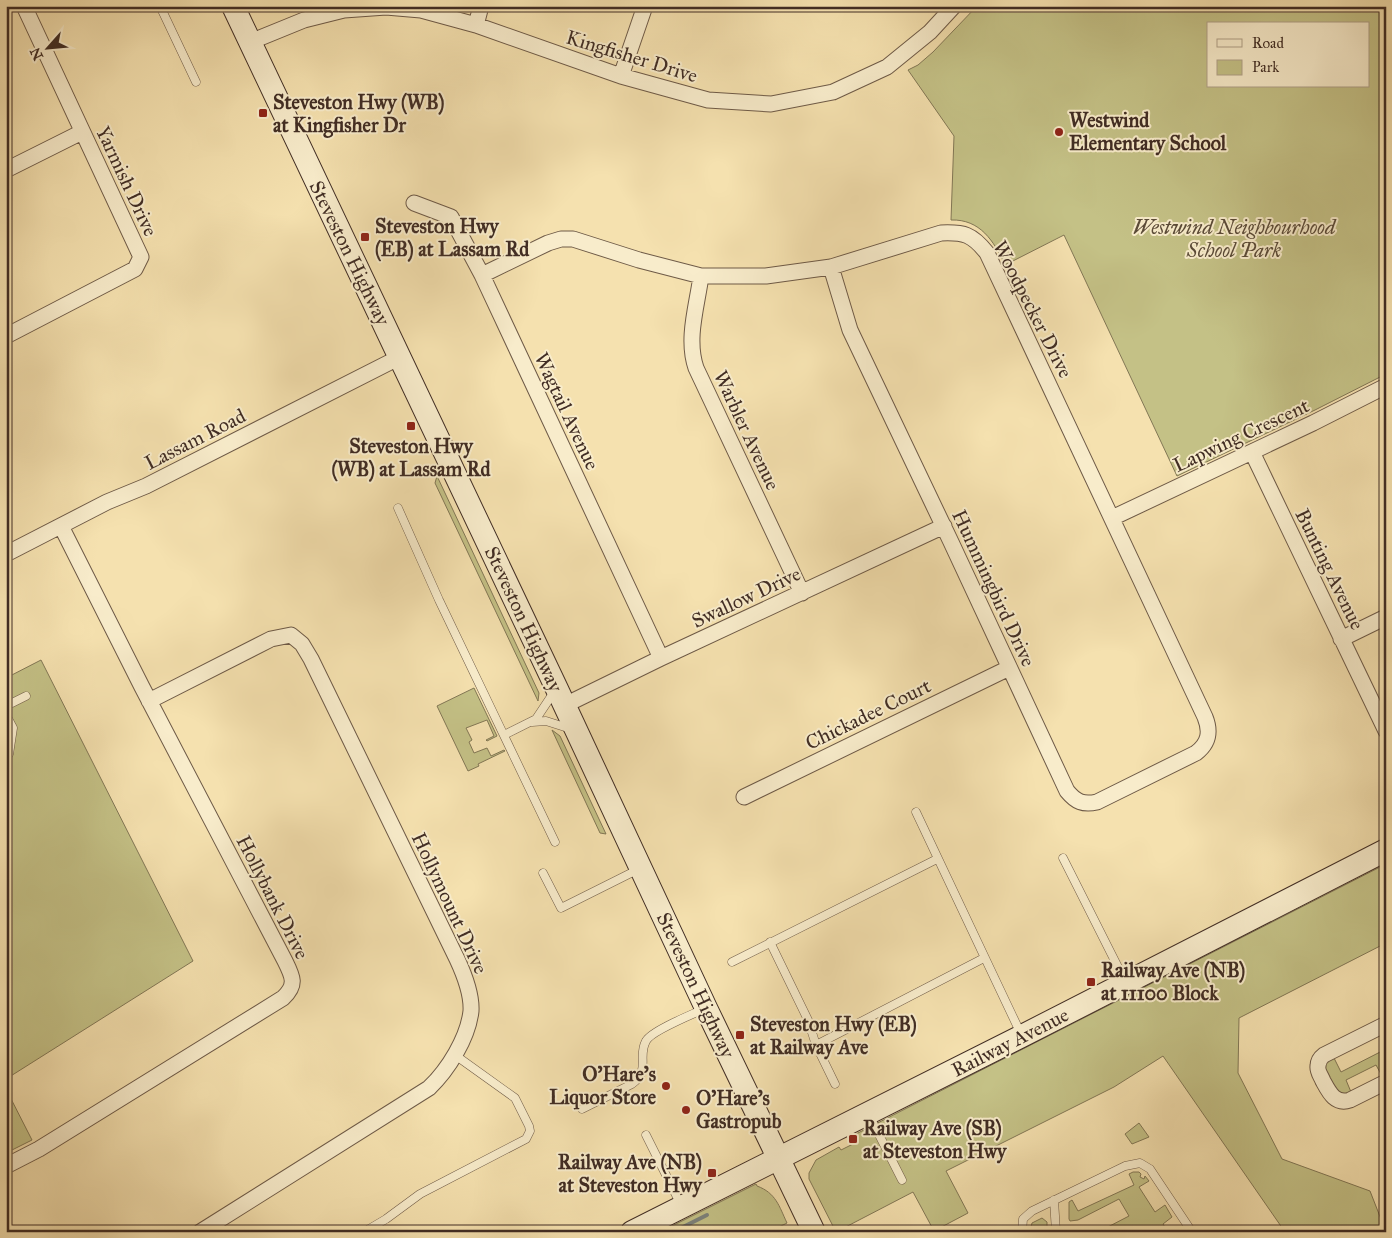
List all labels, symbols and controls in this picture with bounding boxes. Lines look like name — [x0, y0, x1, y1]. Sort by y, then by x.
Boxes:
north arrow — [22, 22, 72, 72]
legend — [1207, 22, 1370, 88]
street label: Kingfisher Drive — [563, 25, 701, 88]
text: Road — [1252, 34, 1284, 52]
text: N — [27, 44, 47, 63]
text: Park — [1252, 58, 1279, 76]
place label: Steveston Hwy (WB) at Kingfisher Dr — [273, 90, 445, 138]
marker: Steveston Hwy (WB) at Kingfisher Dr — [257, 107, 269, 119]
place label: Westwind Elementary School — [1069, 108, 1227, 156]
street label: Yarmish Drive — [91, 122, 163, 240]
marker: Westwind Elementary School — [1053, 126, 1065, 138]
street label: Steveston Highway — [304, 177, 396, 330]
place label: Steveston Hwy (EB) at Lassam Rd — [375, 214, 530, 262]
park label: Westwind Neighbourhood School Park — [1133, 215, 1337, 262]
marker: Steveston Hwy (EB) at Lassam Rd — [359, 231, 371, 243]
street label: Woodpecker Drive — [988, 236, 1078, 382]
street label: Wagtail Avenue — [528, 349, 605, 474]
street label: Warbler Avenue — [709, 366, 785, 494]
street label: Lapwing Crescent — [1169, 393, 1313, 478]
street label: Lassam Road — [141, 403, 249, 475]
marker: Steveston Hwy (WB) at Lassam Rd — [405, 420, 417, 432]
place label: Steveston Hwy (WB) at Lassam Rd — [331, 434, 492, 482]
street label: Bunting Avenue — [1289, 505, 1370, 634]
street label: Hummingbird Drive — [946, 506, 1041, 671]
street label: Steveston Highway — [479, 542, 569, 697]
street label: Swallow Drive — [688, 561, 804, 633]
street label: Chickadee Court — [801, 673, 935, 755]
street label: Hollymount Drive — [407, 829, 493, 977]
street label: Hollybank Drive — [231, 831, 315, 963]
street label: Steveston Highway — [651, 908, 741, 1063]
place label: Railway Ave (NB) at 11100 Block — [1101, 958, 1246, 1005]
marker: Railway Ave (NB) at 11100 Block — [1085, 976, 1097, 988]
street label: Railway Avenue — [947, 1002, 1073, 1082]
place label: Steveston Hwy (EB) at Railway Ave — [750, 1012, 917, 1060]
marker: Steveston Hwy (EB) at Railway Ave — [734, 1029, 746, 1041]
place label: O'Hare's Liquor Store — [549, 1062, 657, 1110]
marker: O'Hare's Liquor Store — [660, 1080, 672, 1092]
place label: O'Hare's Gastropub — [696, 1086, 782, 1134]
marker: O'Hare's Gastropub — [680, 1104, 692, 1116]
place label: Railway Ave (SB) at Steveston Hwy — [863, 1116, 1008, 1164]
marker: Railway Ave (SB) at Steveston Hwy — [847, 1133, 859, 1145]
place label: Railway Ave (NB) at Steveston Hwy — [558, 1150, 704, 1198]
marker: Railway Ave (NB) at Steveston Hwy — [706, 1167, 718, 1179]

